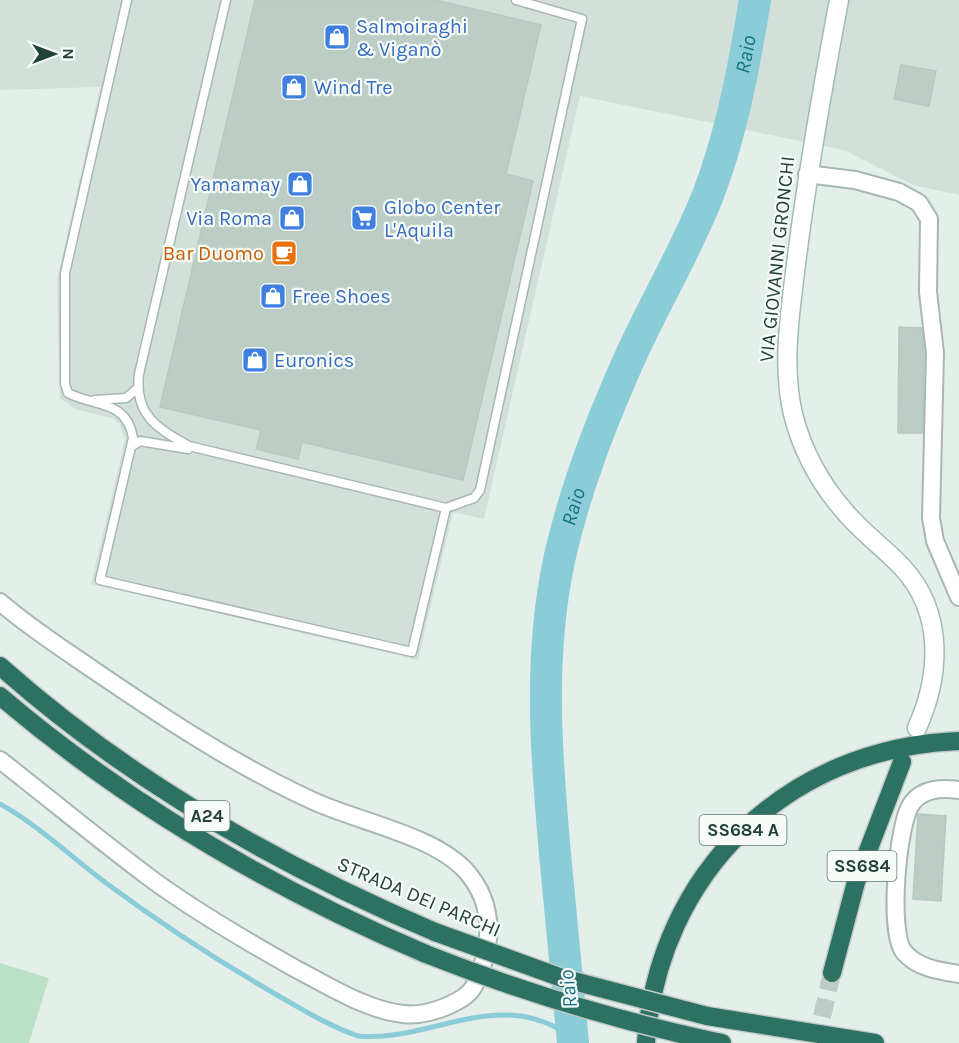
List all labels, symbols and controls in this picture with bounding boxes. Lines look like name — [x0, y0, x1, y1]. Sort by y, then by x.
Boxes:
place label: Salmoiraghi & Viganò — [356, 15, 468, 61]
shop icon: Salmoiraghi & Viganò — [322, 22, 352, 52]
north arrow — [24, 24, 84, 84]
water label: Raio — [730, 33, 761, 75]
text: N — [59, 48, 78, 60]
shop icon: Wind Tre — [279, 72, 309, 102]
place label: Wind Tre — [314, 76, 393, 99]
street label: VIA GIOVANNI GRONCHI — [755, 155, 799, 363]
shop icon: Yamamay — [285, 169, 315, 199]
place label: Yamamay — [190, 173, 280, 196]
place label: Globo Center L'Aquila — [384, 196, 501, 242]
shop icon: Via Roma — [277, 203, 307, 233]
supermarket icon: Globo Center L'Aquila — [349, 203, 379, 233]
place label: Via Roma — [186, 207, 272, 230]
cafe icon: Bar Duomo — [269, 238, 299, 268]
place label: Bar Duomo — [163, 242, 264, 265]
shop icon: Free Shoes — [258, 281, 288, 311]
place label: Free Shoes — [292, 285, 391, 308]
shop icon: Euronics — [240, 345, 270, 375]
place label: Euronics — [274, 349, 354, 372]
water label: Raio — [556, 484, 590, 528]
road number: A24 — [184, 801, 230, 831]
road number: SS684 A — [700, 815, 786, 845]
road number: SS684 — [828, 851, 896, 881]
street label: STRADA DEI PARCHI — [334, 852, 504, 942]
water label: Raio — [554, 968, 582, 1009]

